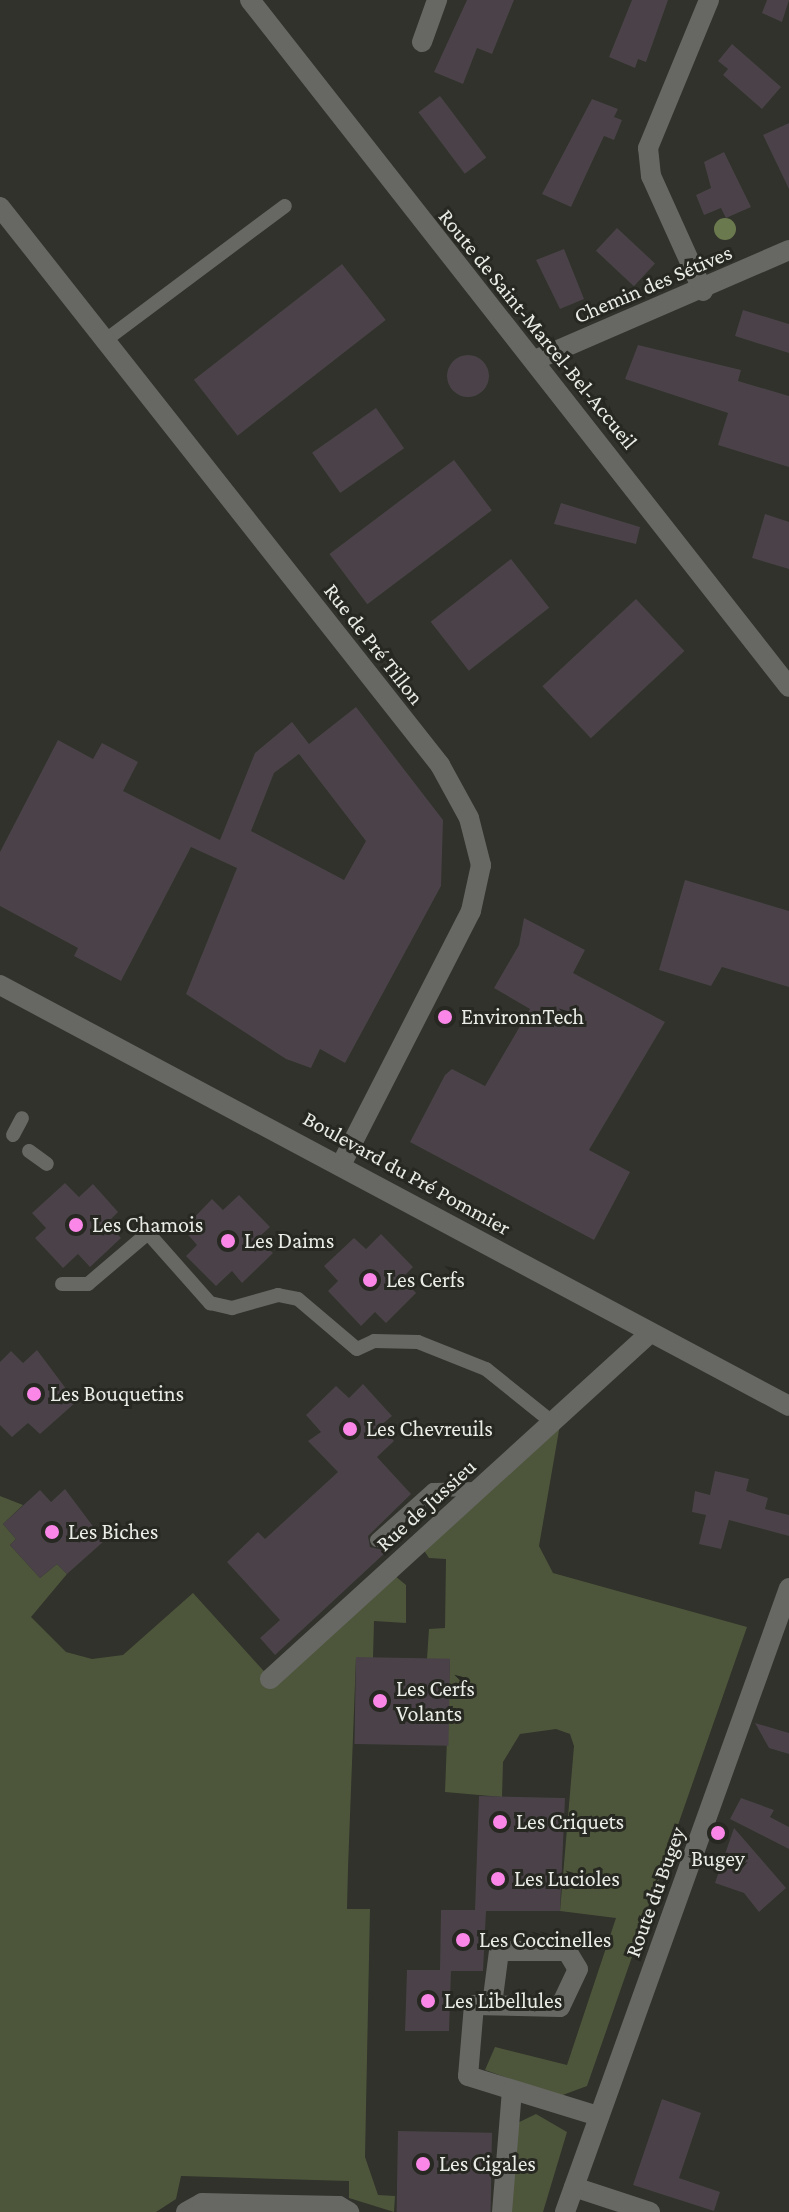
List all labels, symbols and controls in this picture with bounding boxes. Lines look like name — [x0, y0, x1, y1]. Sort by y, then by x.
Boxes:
street label: Route de Saint-Marcel-Bel-Accueil — [433, 204, 643, 454]
street label: Chemin des Sétives — [570, 239, 736, 329]
street label: Rue de Pré Tillon — [318, 578, 430, 710]
place label: EnvironnTech — [461, 1004, 584, 1030]
marker: EnvironnTech — [436, 1008, 454, 1026]
street label: Boulevard du Pré Pommier — [299, 1105, 515, 1241]
place label: Les Chamois — [92, 1212, 203, 1238]
marker: Les Chamois — [67, 1216, 85, 1234]
place label: Les Daims — [244, 1228, 334, 1254]
marker: Les Daims — [219, 1232, 237, 1250]
place label: Les Cerfs — [386, 1267, 465, 1293]
marker: Les Cerfs — [361, 1271, 379, 1289]
place label: Les Bouquetins — [50, 1381, 184, 1407]
marker: Les Bouquetins — [25, 1385, 43, 1403]
place label: Les Chevreuils — [366, 1416, 493, 1442]
marker: Les Chevreuils — [341, 1420, 359, 1438]
street label: Rue de Jussieu — [371, 1453, 481, 1557]
place label: Les Biches — [68, 1519, 158, 1545]
marker: Les Biches — [43, 1523, 61, 1541]
place label: Les Cerfs Volants — [396, 1675, 475, 1726]
marker: Les Cerfs Volants — [371, 1692, 389, 1710]
place label: Les Criquets — [516, 1809, 624, 1835]
marker: Les Criquets — [491, 1813, 509, 1831]
street label: Route du Bugey — [619, 1823, 691, 1961]
marker: Bugey — [709, 1824, 727, 1842]
place label: Bugey — [691, 1846, 745, 1872]
place label: Les Lucioles — [514, 1866, 620, 1892]
marker: Les Lucioles — [489, 1870, 507, 1888]
place label: Les Coccinelles — [479, 1927, 611, 1953]
marker: Les Coccinelles — [454, 1931, 472, 1949]
place label: Les Libellules — [444, 1988, 562, 2014]
marker: Les Libellules — [419, 1992, 437, 2010]
place label: Les Cigales — [439, 2151, 536, 2177]
marker: Les Cigales — [414, 2155, 432, 2173]

